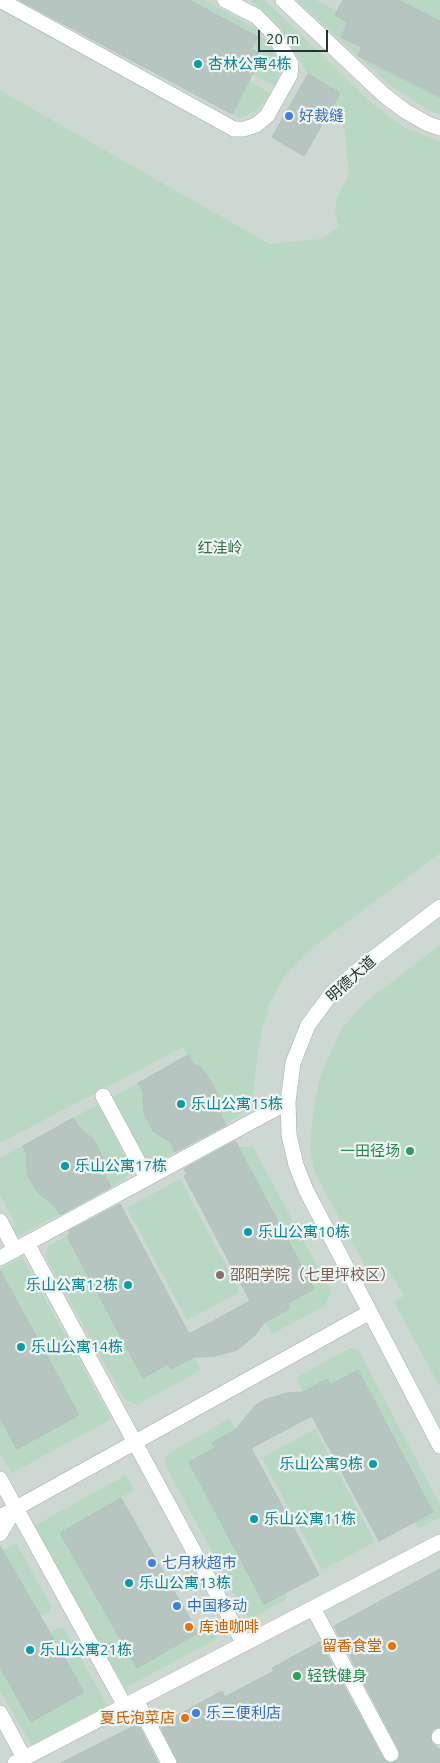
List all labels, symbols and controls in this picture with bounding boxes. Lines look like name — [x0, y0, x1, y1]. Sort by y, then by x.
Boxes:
scale bar — [260, 20, 330, 52]
text: 20 m — [266, 30, 299, 47]
place label: 杏林公寓4栋 — [208, 55, 291, 73]
marker: 杏林公寓4栋 — [192, 58, 204, 70]
place label: 好裁缝 — [299, 107, 344, 125]
marker: 好裁缝 — [283, 110, 295, 122]
park label: 红洼岭 — [198, 539, 242, 557]
street label: 明德大道 — [323, 952, 379, 1006]
place label: 乐山公寓15栋 — [191, 1095, 283, 1113]
marker: 乐山公寓15栋 — [175, 1098, 187, 1110]
place label: 一田径场 — [340, 1142, 400, 1160]
marker: 一田径场 — [404, 1145, 416, 1157]
place label: 乐山公寓17栋 — [75, 1157, 167, 1175]
marker: 乐山公寓17栋 — [59, 1160, 71, 1172]
place label: 乐山公寓10栋 — [258, 1223, 350, 1241]
marker: 乐山公寓10栋 — [242, 1226, 254, 1238]
place label: 邵阳学院（七里坪校区） — [230, 1266, 395, 1284]
marker: 邵阳学院（七里坪校区） — [214, 1269, 226, 1281]
place label: 乐山公寓12栋 — [26, 1276, 118, 1294]
marker: 乐山公寓12栋 — [122, 1279, 134, 1291]
place label: 乐山公寓14栋 — [31, 1338, 123, 1356]
marker: 乐山公寓14栋 — [15, 1341, 27, 1353]
place label: 乐山公寓9栋 — [280, 1455, 363, 1473]
marker: 乐山公寓9栋 — [367, 1458, 379, 1470]
place label: 乐山公寓11栋 — [264, 1510, 356, 1528]
marker: 乐山公寓11栋 — [248, 1513, 260, 1525]
place label: 七月秋超市 — [162, 1554, 237, 1572]
marker: 七月秋超市 — [146, 1557, 158, 1569]
place label: 乐山公寓13栋 — [139, 1574, 231, 1592]
marker: 乐山公寓13栋 — [123, 1577, 135, 1589]
place label: 中国移动 — [187, 1597, 247, 1615]
marker: 中国移动 — [171, 1600, 183, 1612]
place label: 库迪咖啡 — [199, 1618, 259, 1636]
marker: 库迪咖啡 — [183, 1621, 195, 1633]
place label: 留香食堂 — [322, 1637, 382, 1655]
marker: 留香食堂 — [386, 1640, 398, 1652]
place label: 乐山公寓21栋 — [40, 1641, 132, 1659]
marker: 乐山公寓21栋 — [24, 1644, 36, 1656]
place label: 轻铁健身 — [307, 1667, 367, 1685]
marker: 轻铁健身 — [291, 1670, 303, 1682]
place label: 乐三便利店 — [206, 1704, 281, 1722]
marker: 乐三便利店 — [190, 1707, 202, 1719]
place label: 夏氏泡菜店 — [100, 1709, 175, 1727]
marker: 夏氏泡菜店 — [179, 1712, 191, 1724]

